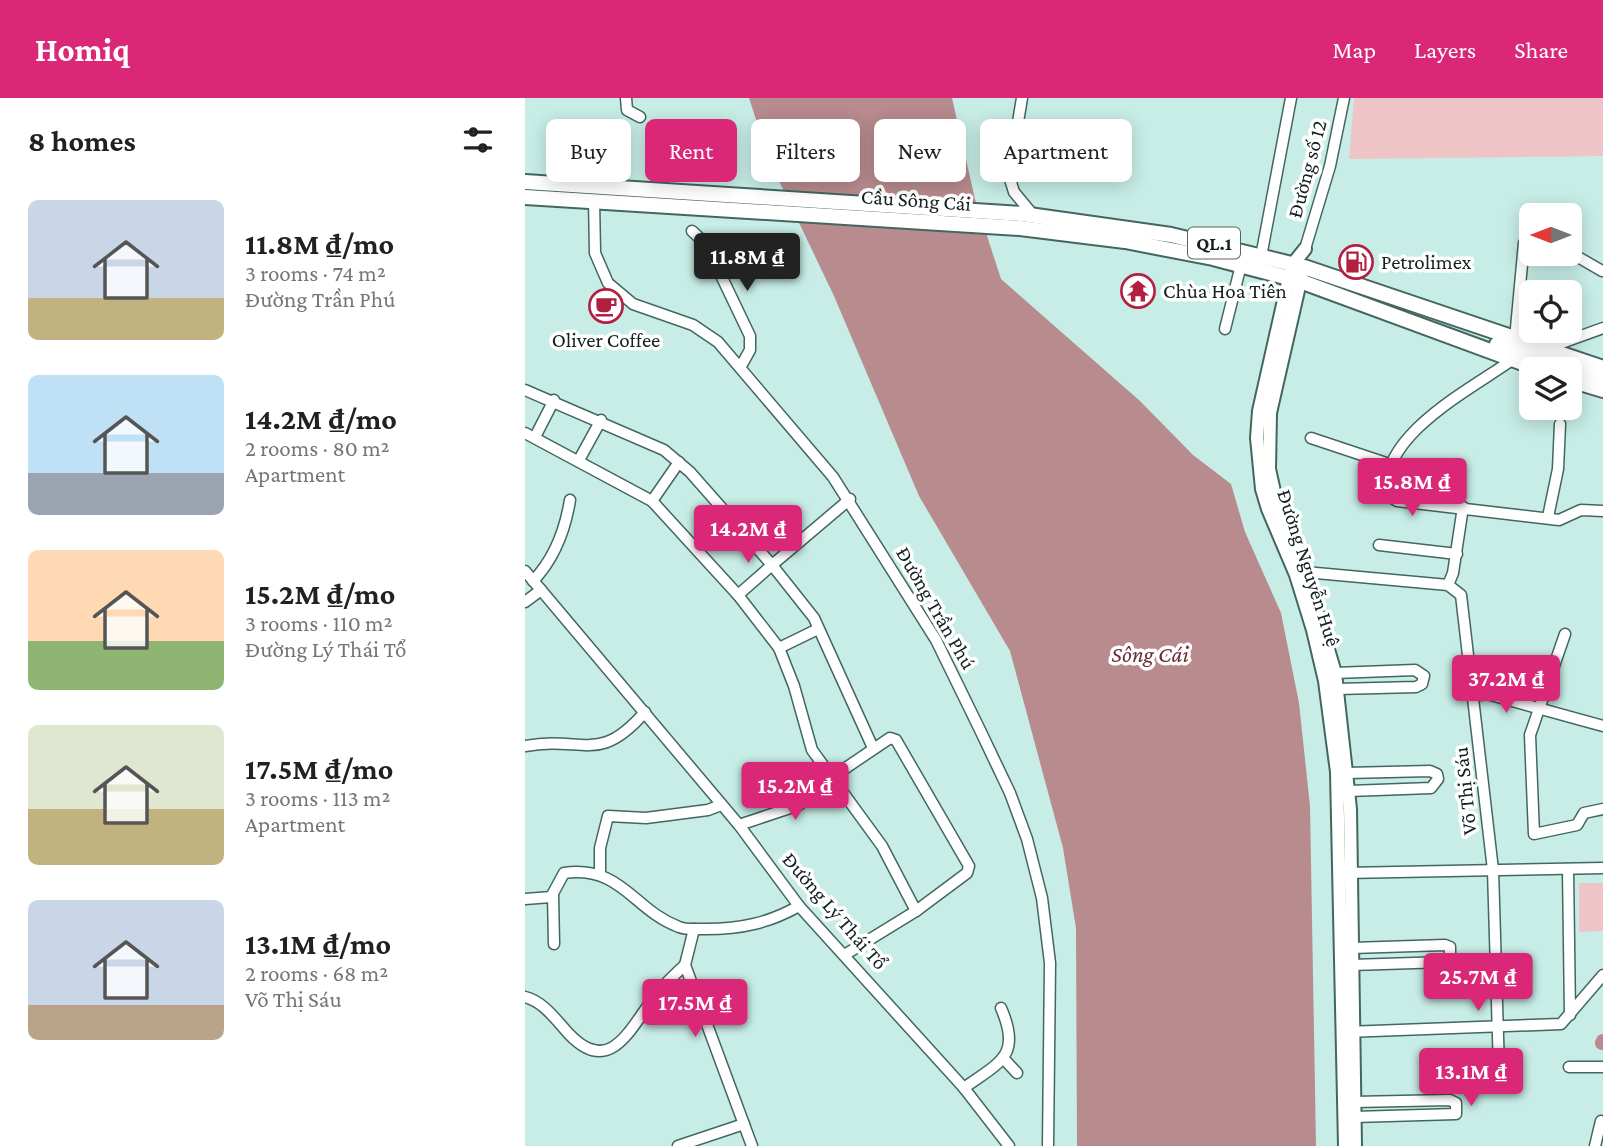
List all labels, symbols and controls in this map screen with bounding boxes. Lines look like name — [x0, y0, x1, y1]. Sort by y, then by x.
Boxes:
text: Homiq — [35, 31, 130, 68]
text: Map — [1332, 36, 1376, 63]
text: Layers — [1414, 36, 1476, 63]
text: Share — [1514, 36, 1568, 63]
street label: Đường số 12 — [1282, 117, 1332, 221]
chip: Buy — [546, 119, 631, 182]
chip: Rent — [645, 119, 737, 182]
chip: Filters — [751, 119, 860, 182]
chip: New — [874, 119, 966, 182]
chip: Apartment — [980, 119, 1132, 182]
icon: filters — [459, 121, 497, 159]
text: 8 homes — [28, 124, 136, 157]
street label: Cầu Sông Cái — [860, 184, 972, 216]
north arrow — [1519, 203, 1582, 266]
map controls — [1519, 203, 1582, 420]
text: 11.8M ₫/mo — [245, 227, 394, 260]
icon: home — [84, 228, 168, 312]
road number: QL.1 — [1188, 228, 1240, 258]
pin: 11.8M ₫ — [682, 234, 812, 293]
text: 11.8M ₫ — [710, 243, 784, 269]
fuel station icon: Petrolimex — [1337, 243, 1375, 281]
place label: Petrolimex — [1381, 250, 1472, 274]
text: 3 rooms · 74 m² — [245, 260, 386, 286]
temple icon: Chùa Hoa Tiên — [1119, 272, 1157, 310]
place label: Chùa Hoa Tiên — [1163, 279, 1287, 303]
button: locate — [1519, 280, 1582, 343]
text: Đường Trần Phú — [245, 286, 395, 312]
cafe icon: Oliver Coffee — [587, 287, 625, 325]
place label: Oliver Coffee — [552, 328, 660, 352]
button: layers — [1519, 357, 1582, 420]
text: 14.2M ₫/mo — [245, 402, 397, 435]
icon: home — [84, 403, 168, 487]
text: 2 rooms · 80 m² — [245, 435, 390, 461]
pin: 15.8M ₫ — [1347, 458, 1477, 518]
text: Apartment — [245, 461, 345, 487]
text: 15.8M ₫ — [1374, 468, 1450, 494]
street label: Đường Nguyễn Huệ — [1272, 486, 1346, 650]
pin: 14.2M ₫ — [683, 505, 813, 565]
text: 14.2M ₫ — [710, 515, 786, 541]
street label: Đường Trần Phú — [891, 543, 981, 673]
text: 15.2M ₫/mo — [245, 577, 395, 610]
icon: home — [84, 578, 168, 662]
text: 3 rooms · 110 m² — [245, 610, 392, 636]
text: Đường Lý Thái Tổ — [245, 636, 406, 662]
water label: Sông Cái — [1111, 641, 1189, 667]
pin: 37.2M ₫ — [1441, 656, 1571, 715]
text: 37.2M ₫ — [1468, 665, 1544, 691]
street label: Võ Thị Sáu — [1448, 746, 1482, 836]
text: 17.5M ₫/mo — [245, 752, 393, 785]
icon: home — [84, 753, 168, 837]
pin: 15.2M ₫ — [730, 762, 860, 822]
text: 15.2M ₫ — [758, 772, 832, 798]
text: 3 rooms · 113 m² — [245, 785, 390, 811]
text: Apartment — [245, 811, 345, 837]
street label: Đường Lý Thái Tổ — [778, 848, 892, 974]
text: 13.1M ₫/mo — [245, 927, 391, 960]
icon: home — [84, 928, 168, 1012]
pin: 25.7M ₫ — [1413, 954, 1543, 1013]
text: 2 rooms · 68 m² — [245, 960, 388, 986]
text: 25.7M ₫ — [1440, 963, 1516, 989]
pin: 17.5M ₫ — [630, 979, 760, 1039]
text: Võ Thị Sáu — [245, 986, 342, 1012]
text: 17.5M ₫ — [658, 989, 732, 1015]
pin: 13.1M ₫ — [1406, 1048, 1536, 1108]
text: 13.1M ₫ — [1435, 1058, 1507, 1084]

